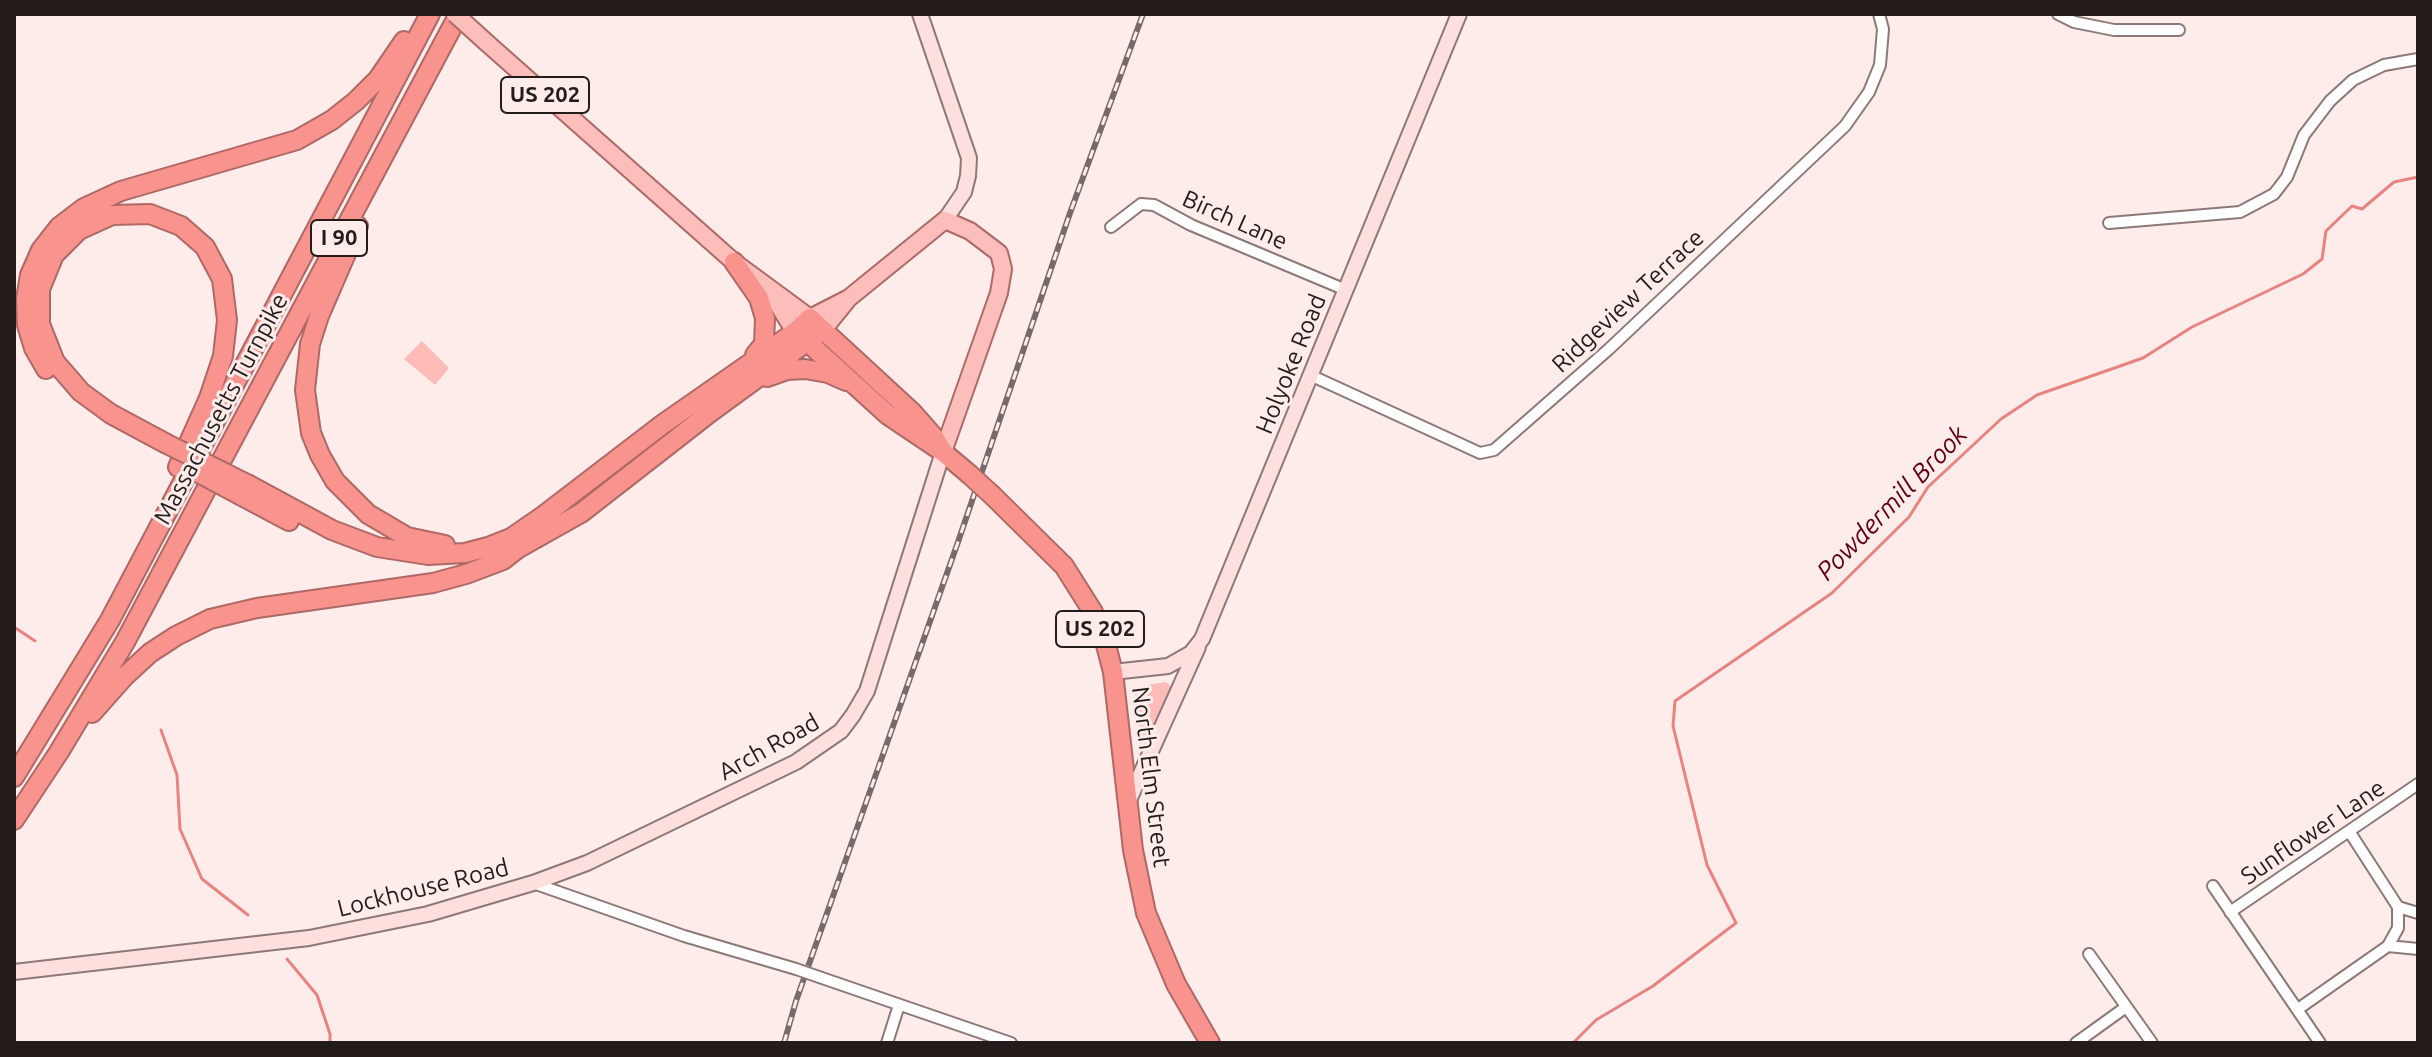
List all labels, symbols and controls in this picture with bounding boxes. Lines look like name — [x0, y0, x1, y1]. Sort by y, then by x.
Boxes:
road number: US 202 — [501, 77, 589, 113]
street label: Birch Lane — [1178, 184, 1292, 256]
road number: I 90 — [311, 220, 367, 256]
street label: Ridgeview Terrace — [1546, 223, 1710, 379]
street label: Massachusetts Turnpike — [148, 289, 294, 529]
street label: Holyoke Road — [1250, 290, 1332, 438]
water label: Powdermill Brook — [1810, 419, 1974, 587]
road number: US 202 — [1056, 611, 1144, 647]
street label: North Elm Street — [1126, 685, 1176, 869]
street label: Arch Road — [714, 708, 824, 786]
street label: Sunflower Lane — [2236, 773, 2390, 891]
street label: Lockhouse Road — [334, 853, 512, 923]

